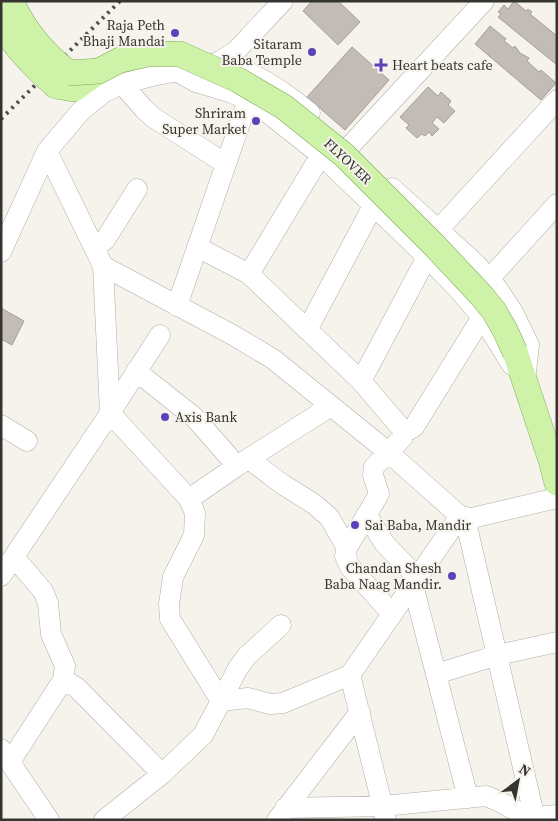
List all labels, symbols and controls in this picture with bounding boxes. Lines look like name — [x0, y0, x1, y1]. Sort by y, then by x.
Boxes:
place label: Raja Peth Bhaji Mandai — [82, 15, 165, 51]
marker: Raja Peth Bhaji Mandai — [169, 27, 181, 39]
place label: Sitaram Baba Temple — [222, 34, 302, 70]
marker: Sitaram Baba Temple — [306, 46, 318, 58]
place label: Heart beats cafe — [392, 55, 493, 75]
marker: Heart beats cafe — [374, 58, 388, 72]
place label: Shriram Super Market — [162, 103, 246, 139]
marker: Shriram Super Market — [250, 115, 262, 127]
street label: FLYOVER — [319, 133, 377, 189]
place label: Axis Bank — [175, 407, 238, 427]
marker: Axis Bank — [159, 411, 171, 423]
place label: Sai Baba, Mandir — [365, 515, 471, 535]
marker: Sai Baba, Mandir — [349, 519, 361, 531]
place label: Chandan Shesh Baba Naag Mandir. — [324, 558, 442, 594]
marker: Chandan Shesh Baba Naag Mandir. — [446, 570, 458, 582]
north arrow — [493, 756, 543, 806]
text: N — [515, 759, 535, 781]

